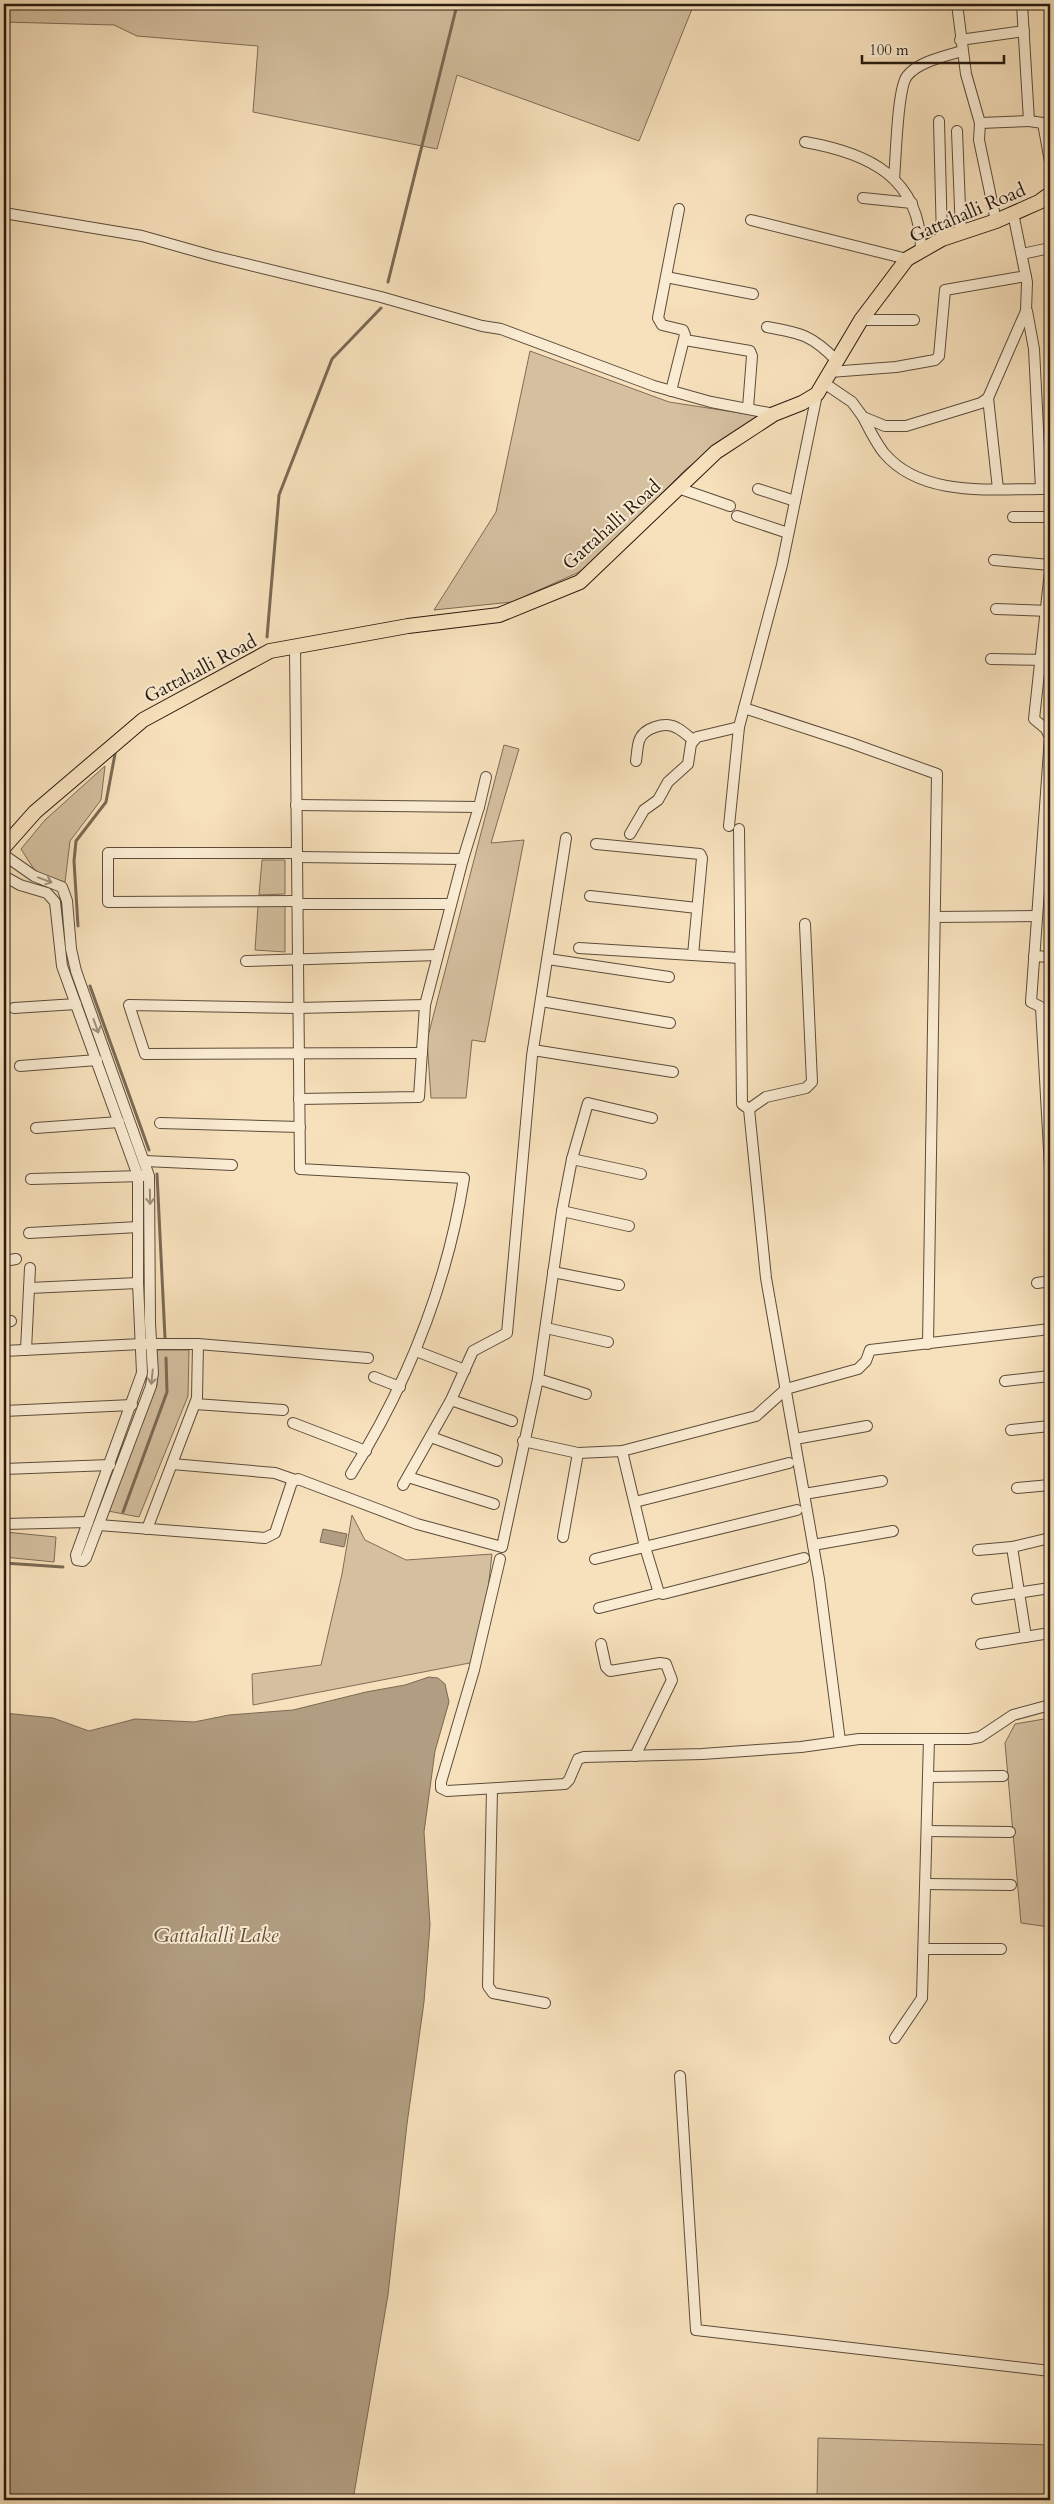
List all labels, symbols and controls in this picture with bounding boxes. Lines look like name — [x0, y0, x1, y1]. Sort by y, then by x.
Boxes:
scale bar — [862, 32, 1004, 64]
text: 100 m — [869, 40, 909, 60]
street label: Gattahalli Road — [905, 177, 1030, 249]
street label: Gattahalli Road — [557, 474, 666, 576]
street label: Gattahalli Road — [140, 628, 261, 709]
one-way arrow — [37, 876, 52, 885]
one-way arrow — [92, 1018, 101, 1033]
one-way arrow — [145, 1188, 155, 1205]
one-way arrow — [147, 1368, 156, 1384]
water label: Gattahalli Lake — [154, 1922, 279, 1949]

